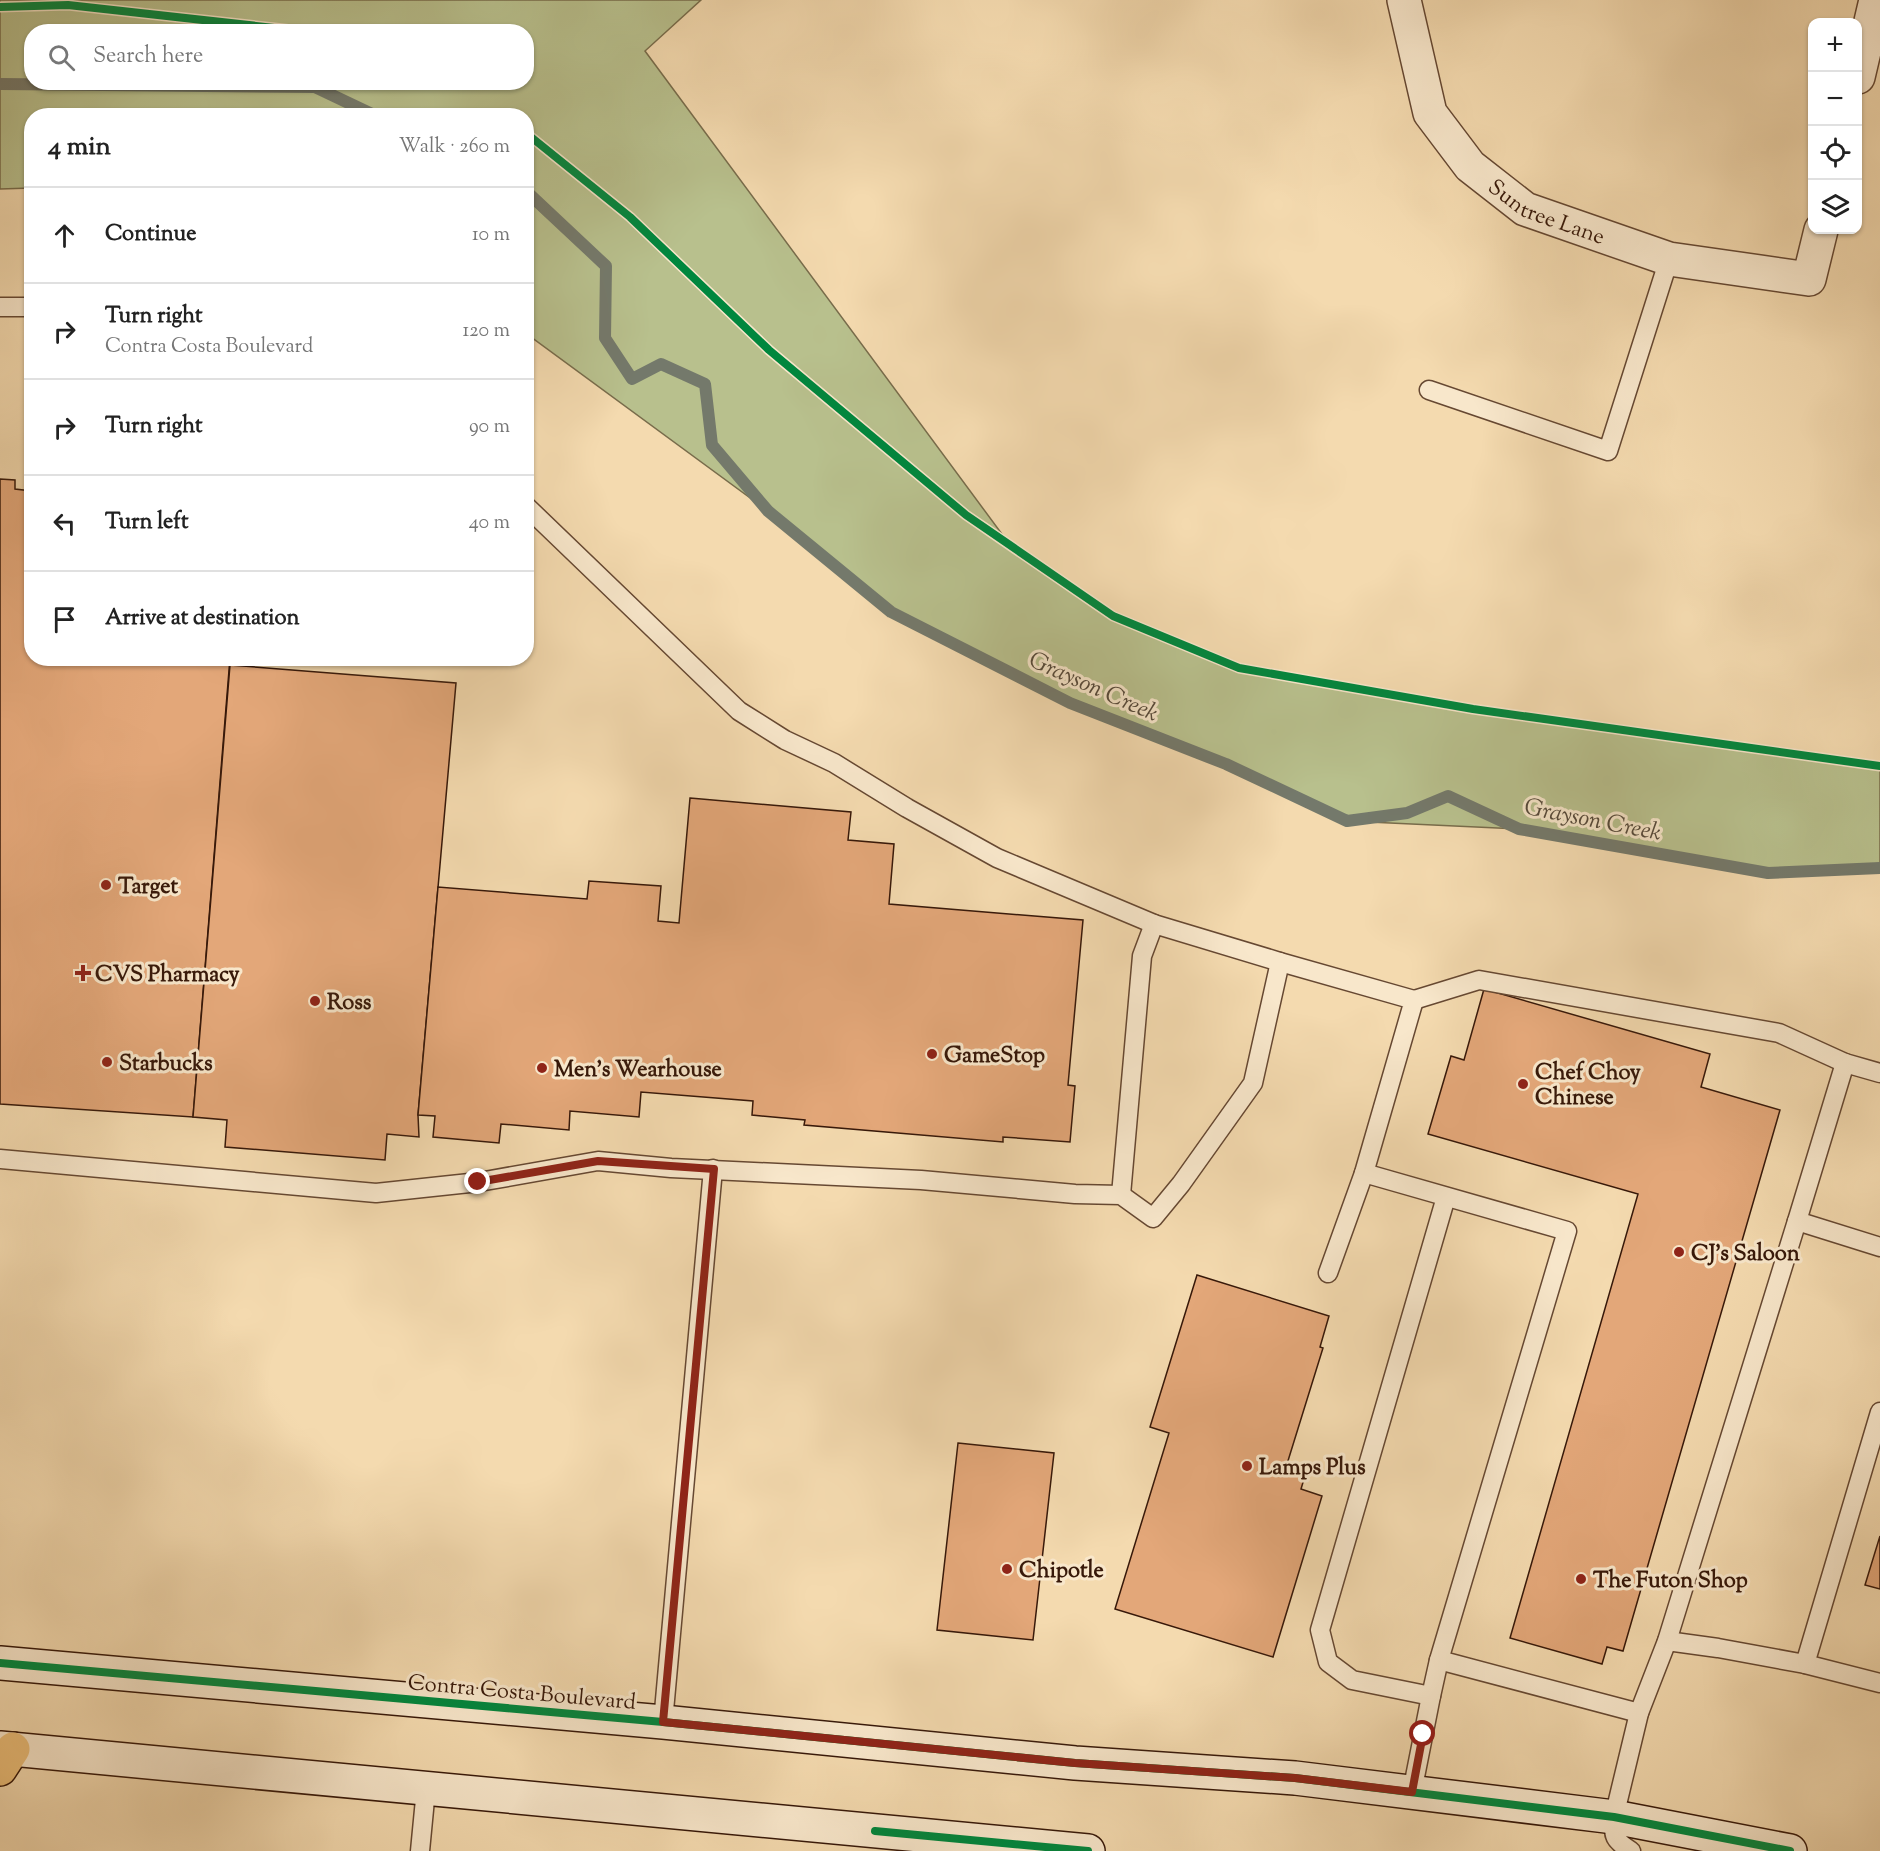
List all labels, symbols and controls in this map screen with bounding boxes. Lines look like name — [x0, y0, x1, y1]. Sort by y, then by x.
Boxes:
map controls — [1808, 18, 1862, 234]
button: + — [1808, 18, 1862, 72]
search box — [24, 24, 534, 90]
icon: search — [45, 41, 78, 74]
text: Search here — [93, 41, 203, 73]
button: − — [1808, 72, 1862, 126]
button: locate — [1808, 126, 1862, 180]
text: 4 min — [48, 129, 111, 166]
text: Walk · 260 m — [399, 133, 510, 162]
street label: Suntree Lane — [1480, 173, 1609, 254]
button: layers — [1808, 180, 1862, 234]
icon: ahead — [48, 219, 81, 252]
text: Continue — [105, 219, 196, 251]
text: 10 m — [472, 221, 510, 250]
text: Turn right — [105, 301, 202, 333]
icon: right — [48, 315, 81, 348]
text: 120 m — [462, 317, 510, 346]
text: Contra Costa Boulevard — [105, 333, 313, 362]
icon: right — [48, 411, 81, 444]
text: Turn right — [105, 411, 202, 443]
text: 90 m — [469, 413, 510, 442]
icon: left — [48, 507, 81, 540]
text: Turn left — [105, 507, 188, 539]
text: 40 m — [469, 509, 510, 538]
icon: arrive — [48, 603, 81, 636]
text: Arrive at destination — [105, 603, 300, 635]
water label: Grayson Creek — [1023, 644, 1164, 732]
water label: Grayson Creek — [1521, 791, 1664, 851]
place label: Target — [118, 872, 178, 904]
marker: Target — [99, 878, 113, 892]
place label: CVS Pharmacy — [95, 960, 239, 992]
marker: CVS Pharmacy — [76, 966, 90, 980]
place label: Ross — [327, 988, 372, 1020]
marker: Ross — [308, 994, 322, 1008]
place label: GameStop — [944, 1041, 1045, 1073]
marker: GameStop — [925, 1047, 939, 1061]
place label: Starbucks — [119, 1049, 213, 1081]
marker: Starbucks — [100, 1055, 114, 1069]
place label: Men's Wearhouse — [554, 1055, 722, 1087]
place label: Chef Choy Chinese — [1535, 1058, 1641, 1115]
marker: Men's Wearhouse — [535, 1061, 549, 1075]
marker: Chef Choy Chinese — [1516, 1077, 1530, 1091]
route end — [464, 1168, 490, 1194]
place label: CJ's Saloon — [1691, 1239, 1800, 1271]
marker: CJ's Saloon — [1672, 1245, 1686, 1259]
place label: Lamps Plus — [1259, 1453, 1366, 1485]
marker: Lamps Plus — [1240, 1459, 1254, 1473]
place label: Chipotle — [1019, 1556, 1104, 1588]
marker: Chipotle — [1000, 1562, 1014, 1576]
place label: The Futon Shop — [1593, 1566, 1748, 1598]
marker: The Futon Shop — [1574, 1572, 1588, 1586]
street label: Contra Costa Boulevard — [406, 1668, 637, 1720]
route start — [1409, 1720, 1435, 1746]

